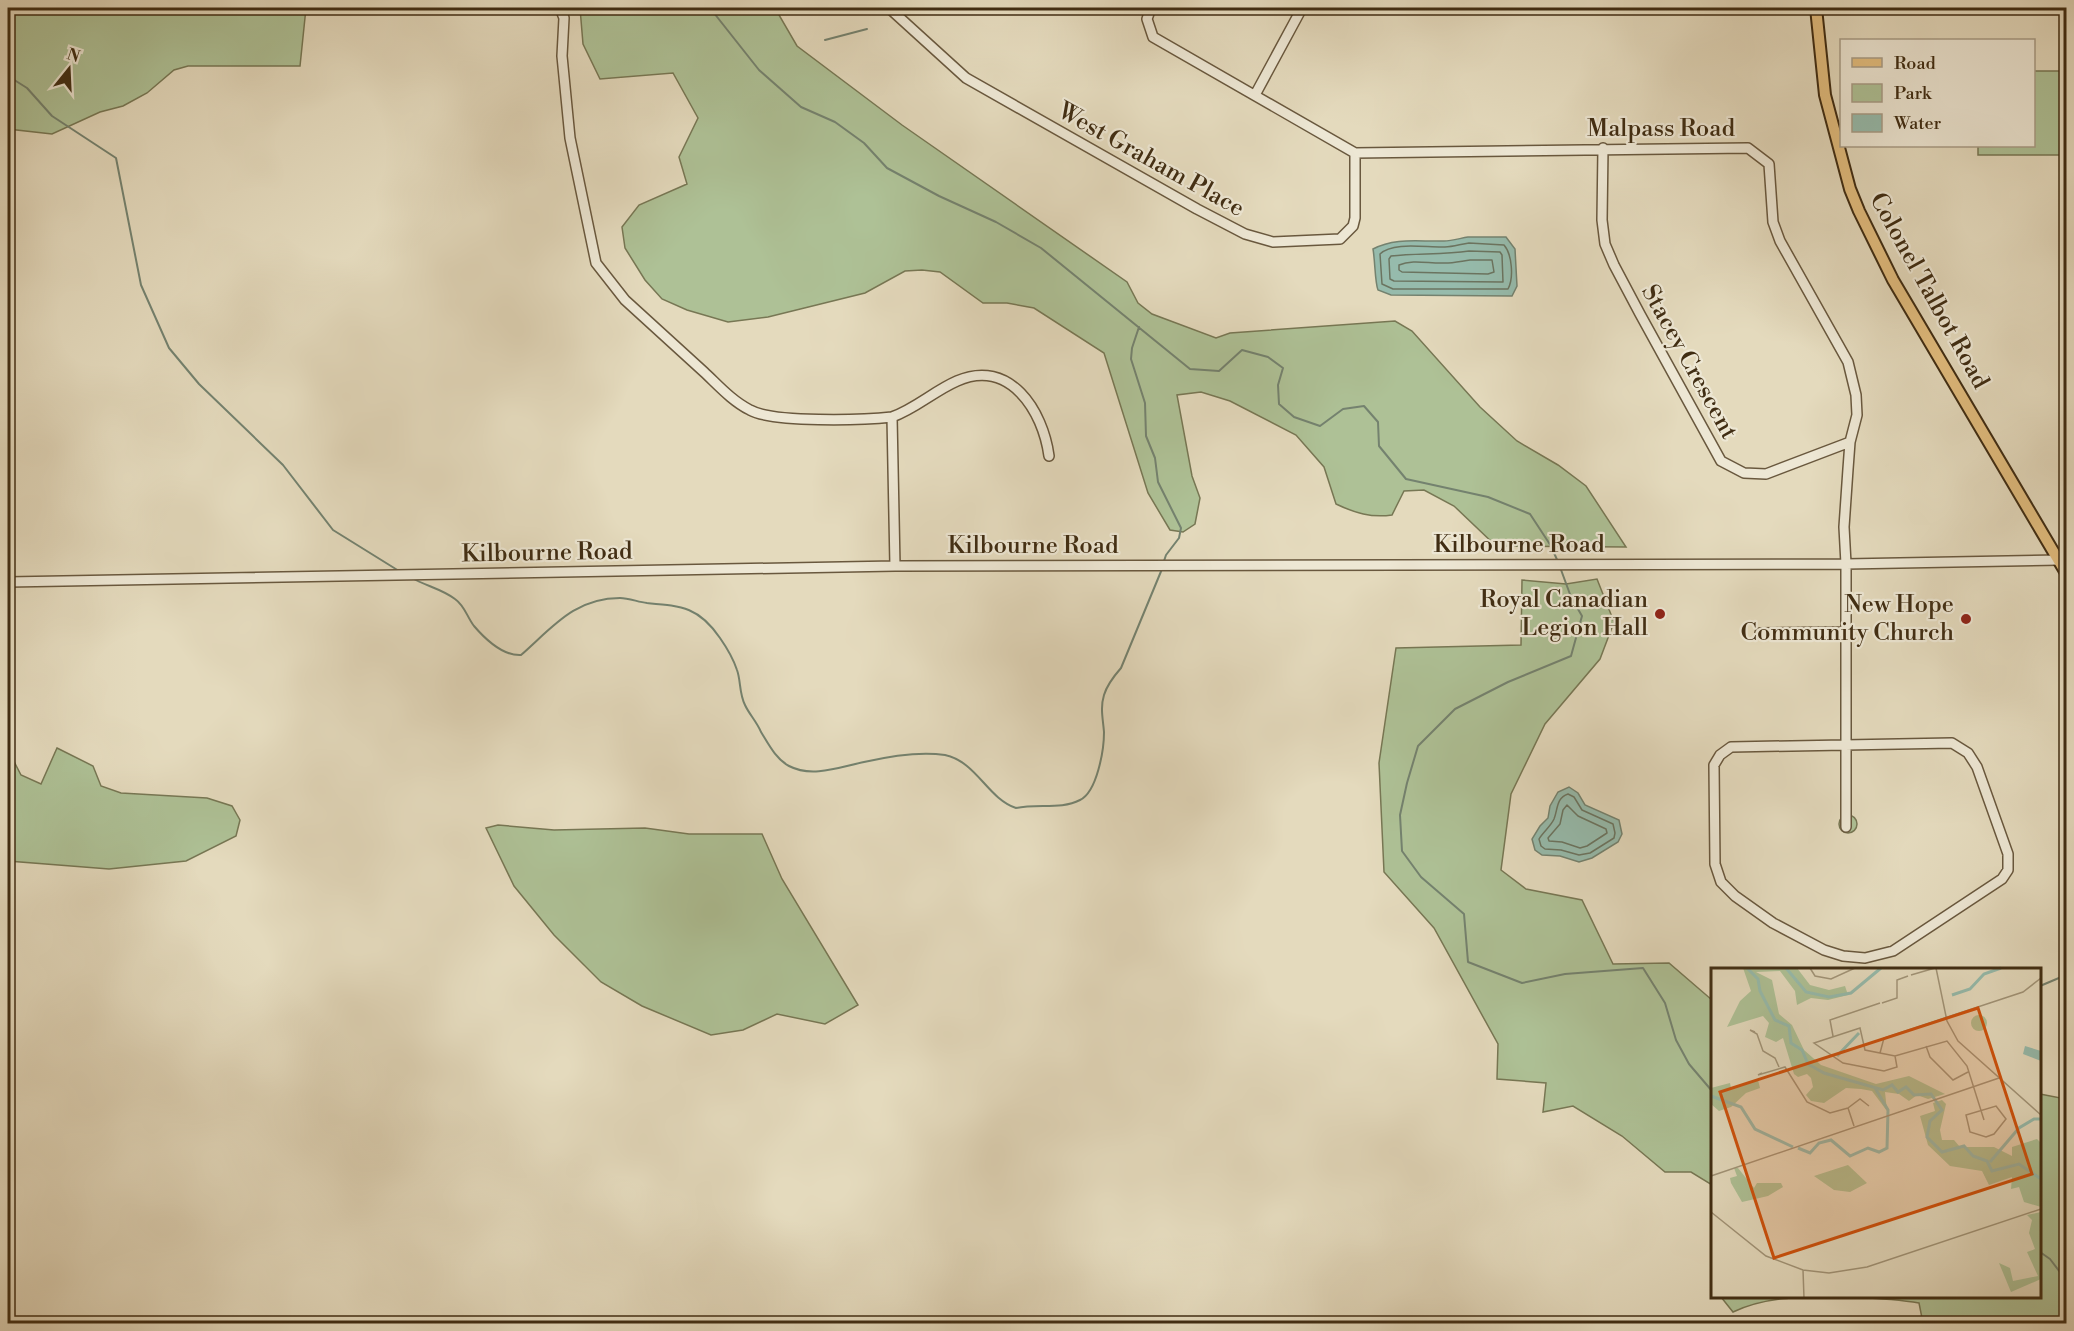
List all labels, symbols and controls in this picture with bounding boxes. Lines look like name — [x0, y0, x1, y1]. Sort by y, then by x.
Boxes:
north arrow — [39, 39, 99, 99]
legend — [1840, 39, 2035, 147]
text: N — [64, 44, 83, 67]
text: Road — [1894, 52, 1937, 75]
text: Park — [1894, 82, 1933, 105]
street label: West Graham Place — [1051, 96, 1250, 224]
text: Water — [1893, 112, 1942, 135]
street label: Malpass Road — [1587, 114, 1735, 144]
street label: Colonel Talbot Road — [1863, 188, 1996, 395]
street label: Stacey Crescent — [1634, 280, 1744, 445]
street label: Kilbourne Road — [1433, 530, 1605, 560]
street label: Kilbourne Road — [947, 531, 1119, 561]
street label: Kilbourne Road — [461, 537, 633, 569]
place label: Royal Canadian Legion Hall — [1480, 585, 1648, 643]
place label: New Hope Community Church — [1740, 590, 1954, 648]
marker: Royal Canadian Legion Hall — [1653, 607, 1667, 621]
marker: New Hope Community Church — [1959, 612, 1973, 626]
inset map — [1711, 968, 2041, 1298]

